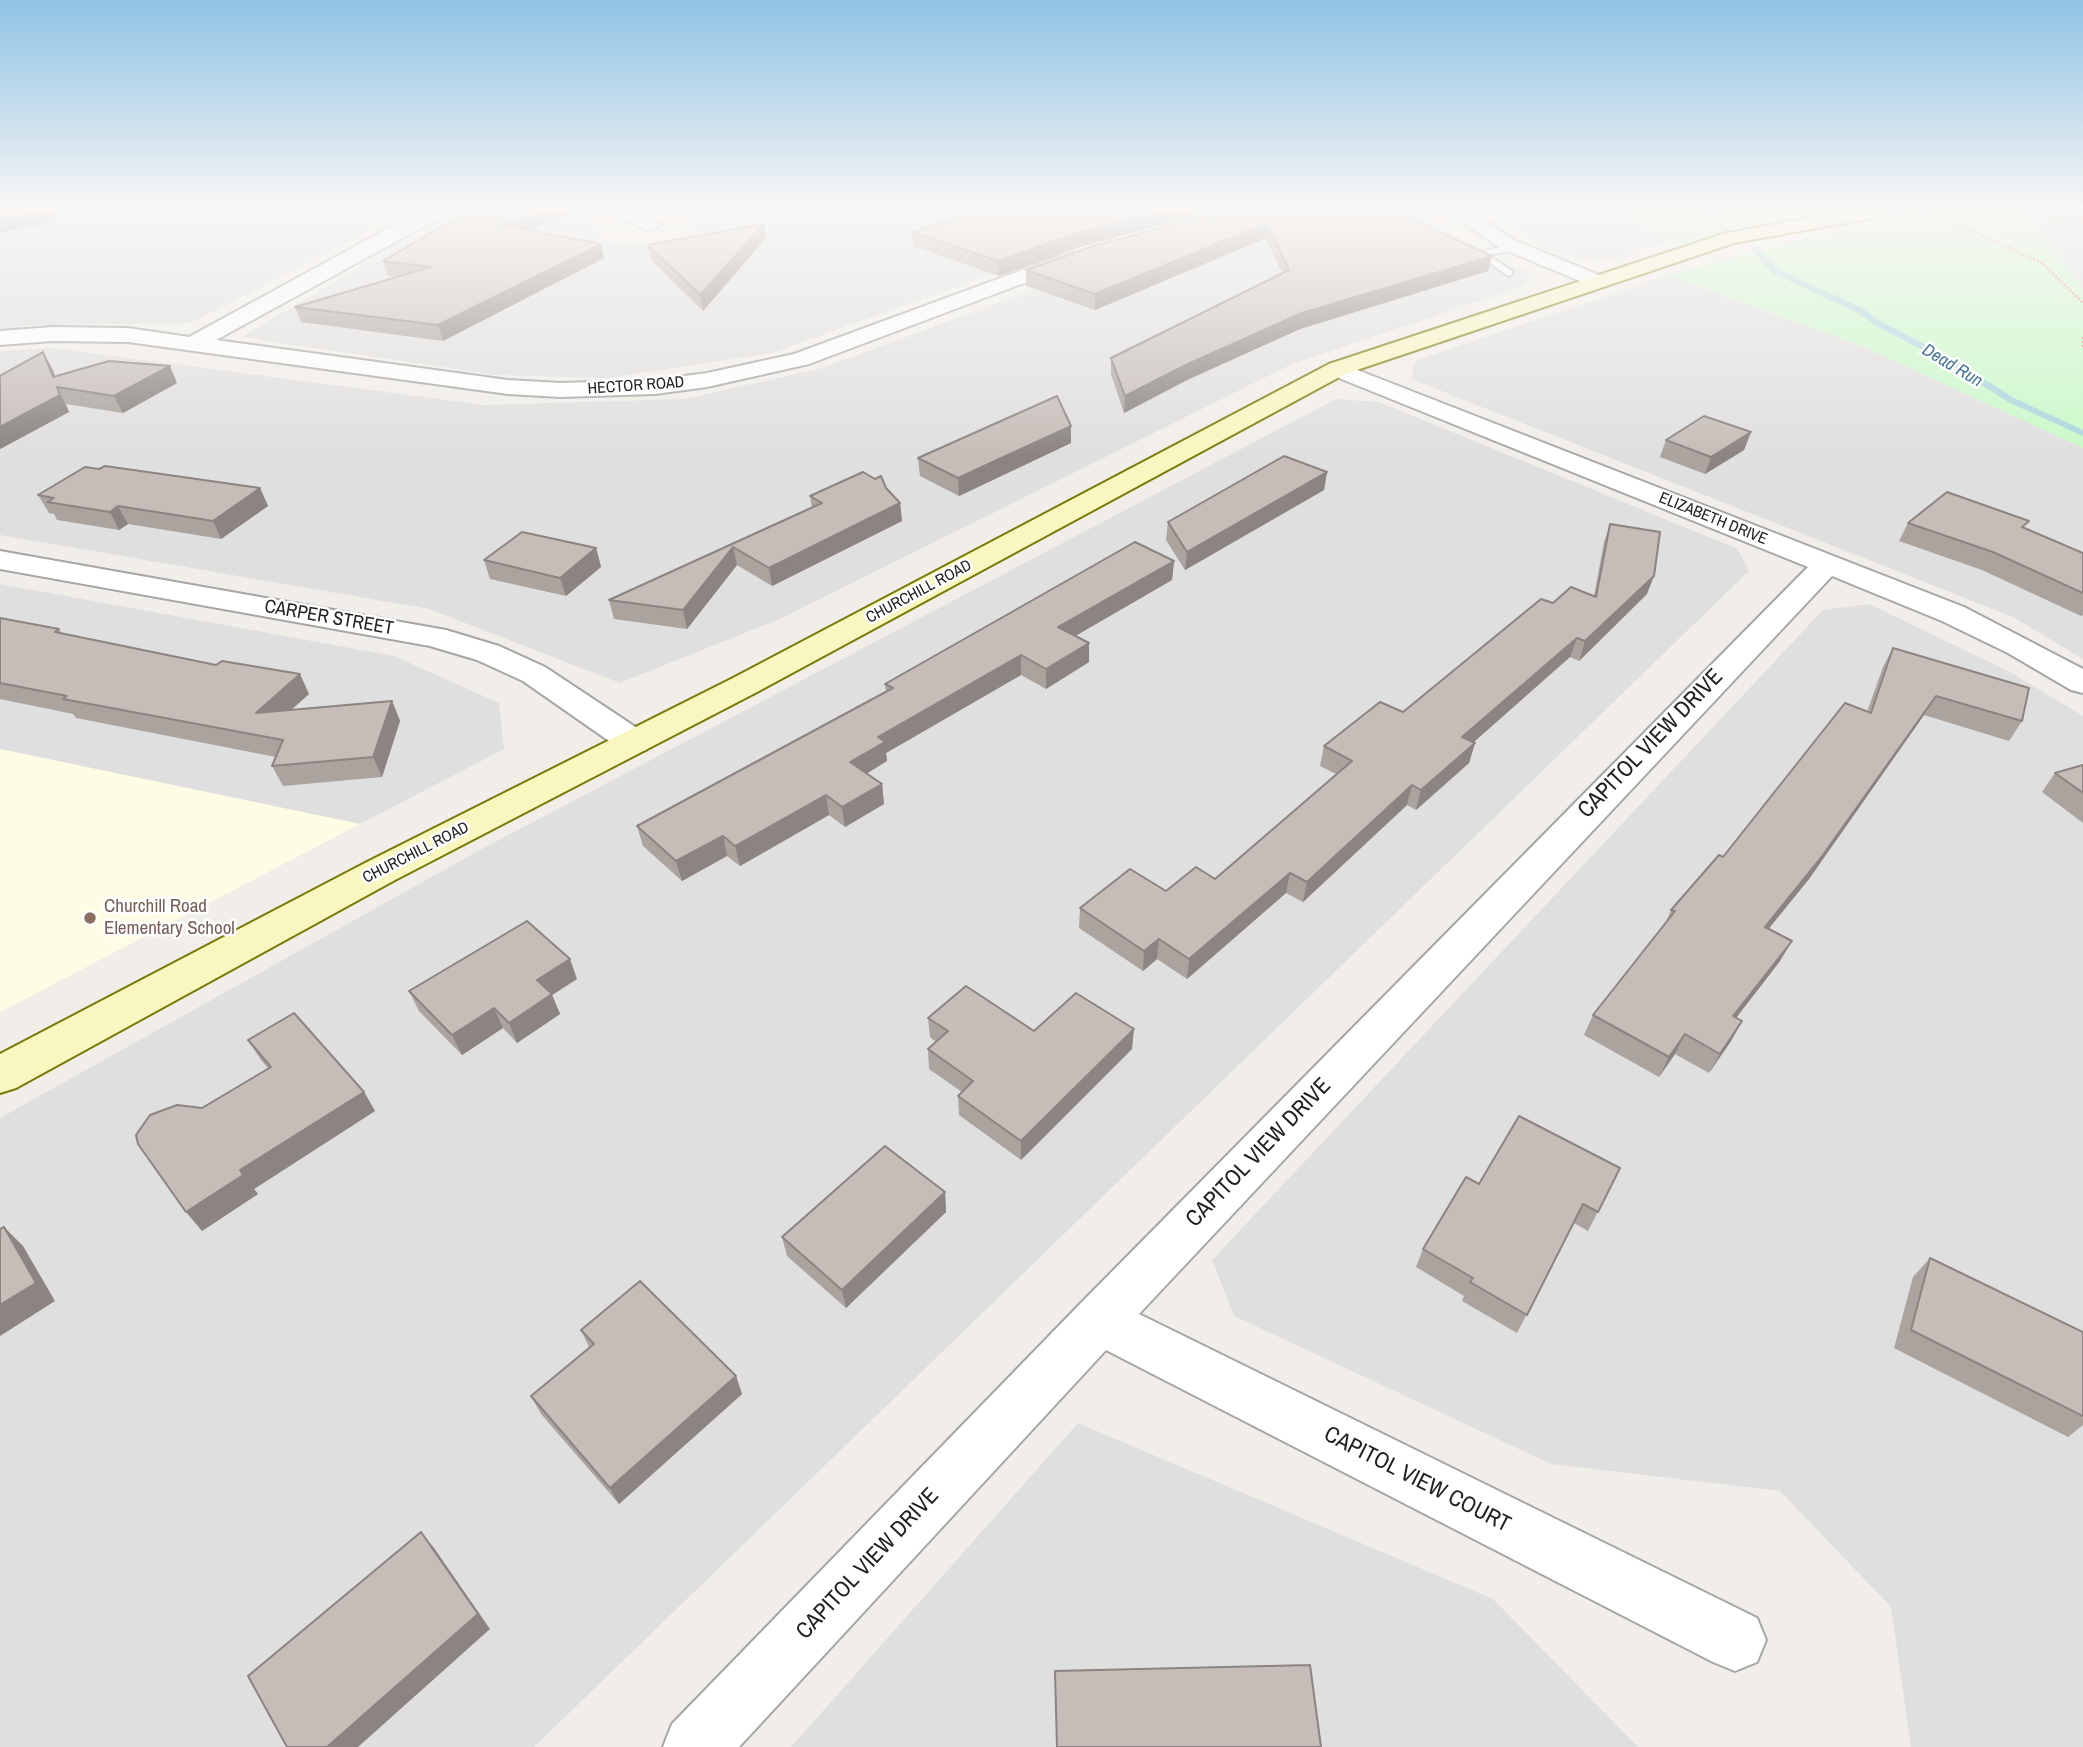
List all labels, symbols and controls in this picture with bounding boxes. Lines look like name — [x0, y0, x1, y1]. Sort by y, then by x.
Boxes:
water label: Dead Run — [1918, 340, 1986, 392]
street label: HECTOR ROAD — [587, 373, 685, 399]
street label: ELIZABETH DRIVE — [1656, 489, 1770, 549]
street label: CHURCHILL ROAD — [863, 556, 975, 628]
street label: CARPER STREET — [263, 595, 395, 641]
street label: CAPITOL VIEW DRIVE — [1573, 664, 1729, 824]
street label: CHURCHILL ROAD — [360, 818, 472, 888]
place label: Churchill Road Elementary School — [104, 896, 235, 940]
marker: Churchill Road Elementary School — [82, 910, 98, 926]
street label: CAPITOL VIEW DRIVE — [1181, 1073, 1337, 1233]
street label: CAPITOL VIEW COURT — [1319, 1421, 1515, 1539]
street label: CAPITOL VIEW DRIVE — [791, 1483, 945, 1645]

